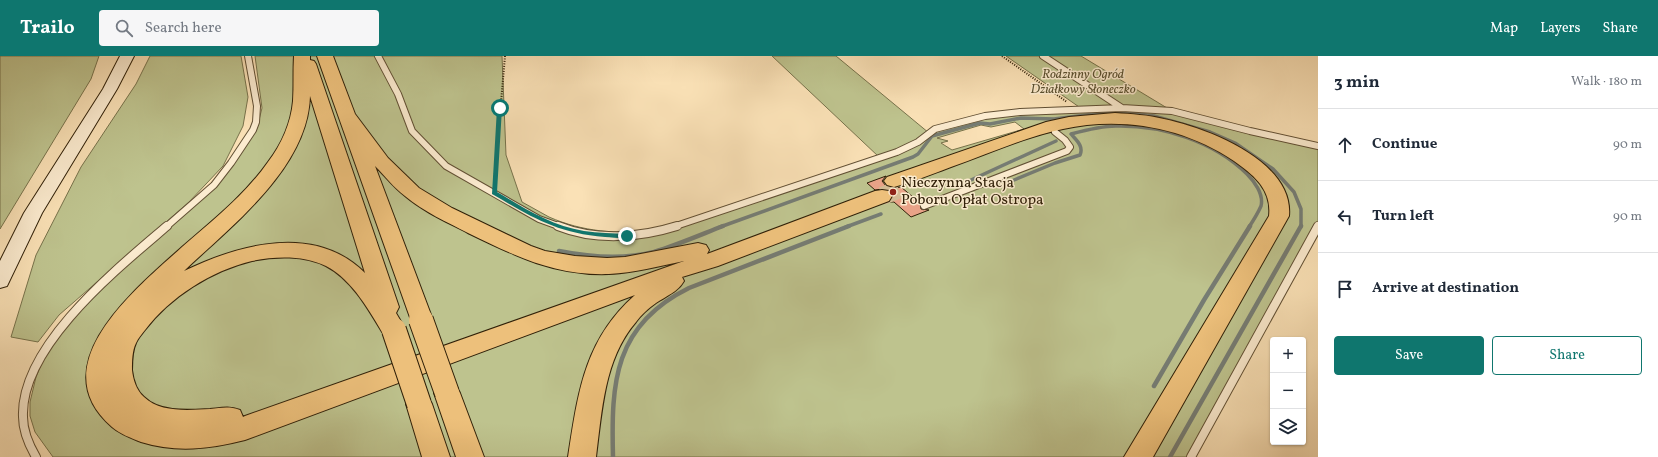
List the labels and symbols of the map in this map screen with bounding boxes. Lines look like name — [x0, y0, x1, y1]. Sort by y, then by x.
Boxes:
park label: Rodzinny Ogród Działkowy Słoneczko — [1030, 66, 1136, 99]
route start — [491, 99, 509, 117]
place label: Nieczynna Stacja Poboru Opłat Ostropa — [901, 173, 1044, 211]
marker: Nieczynna Stacja Poboru Opłat Ostropa — [888, 187, 898, 197]
route end — [618, 227, 636, 245]

